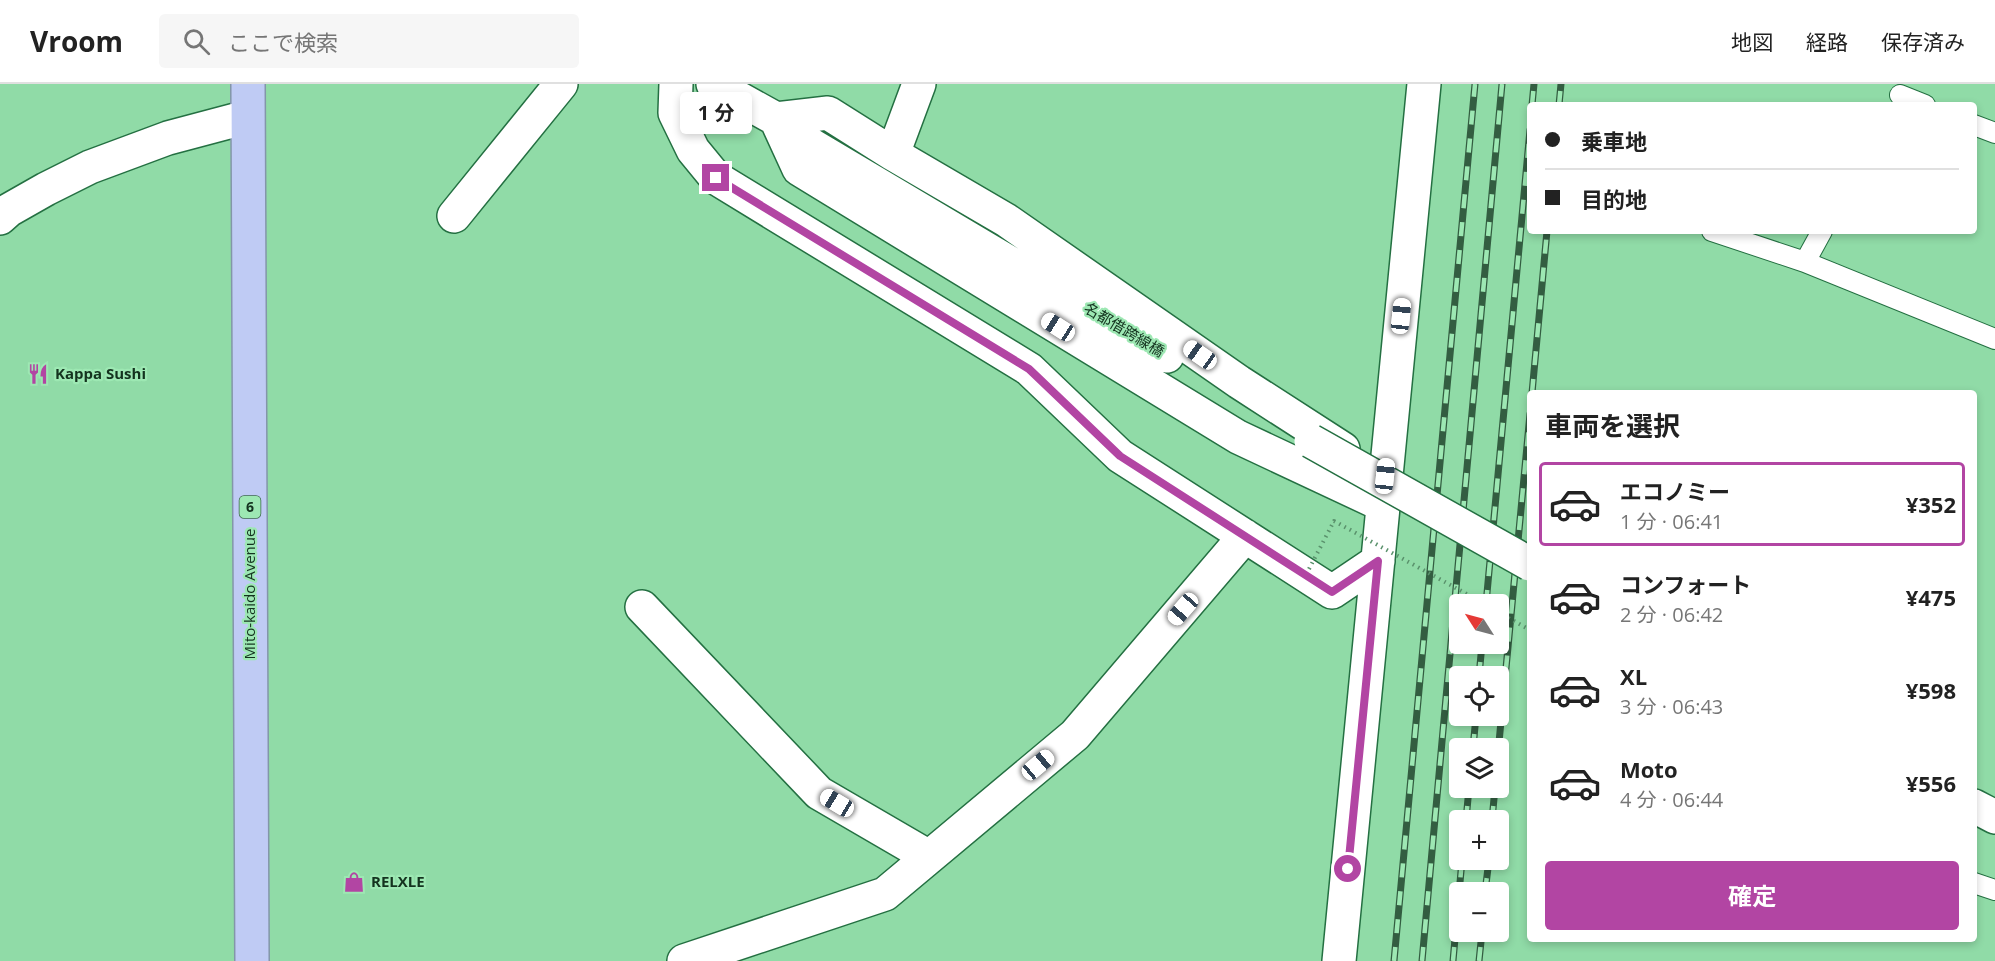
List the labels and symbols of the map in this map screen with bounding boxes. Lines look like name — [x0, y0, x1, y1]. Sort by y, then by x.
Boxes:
callout: 1 分 — [680, 91, 752, 133]
route end — [702, 164, 729, 191]
street label: 名都借跨線橋 — [1081, 297, 1168, 361]
car — [1390, 297, 1412, 335]
car — [1038, 310, 1078, 344]
car — [1180, 337, 1220, 373]
restaurant icon: Kappa Sushi — [26, 362, 50, 386]
place label: Kappa Sushi — [55, 363, 146, 383]
car — [1374, 457, 1396, 495]
road number: 6 — [240, 496, 260, 518]
street label: Mito-kaido Avenue — [239, 529, 259, 659]
car — [1164, 590, 1202, 628]
north arrow — [1449, 594, 1509, 654]
car — [1018, 747, 1058, 783]
car — [817, 786, 857, 820]
route start — [1334, 855, 1361, 882]
shop icon: RELXLE — [342, 870, 366, 894]
place label: RELXLE — [371, 871, 425, 891]

